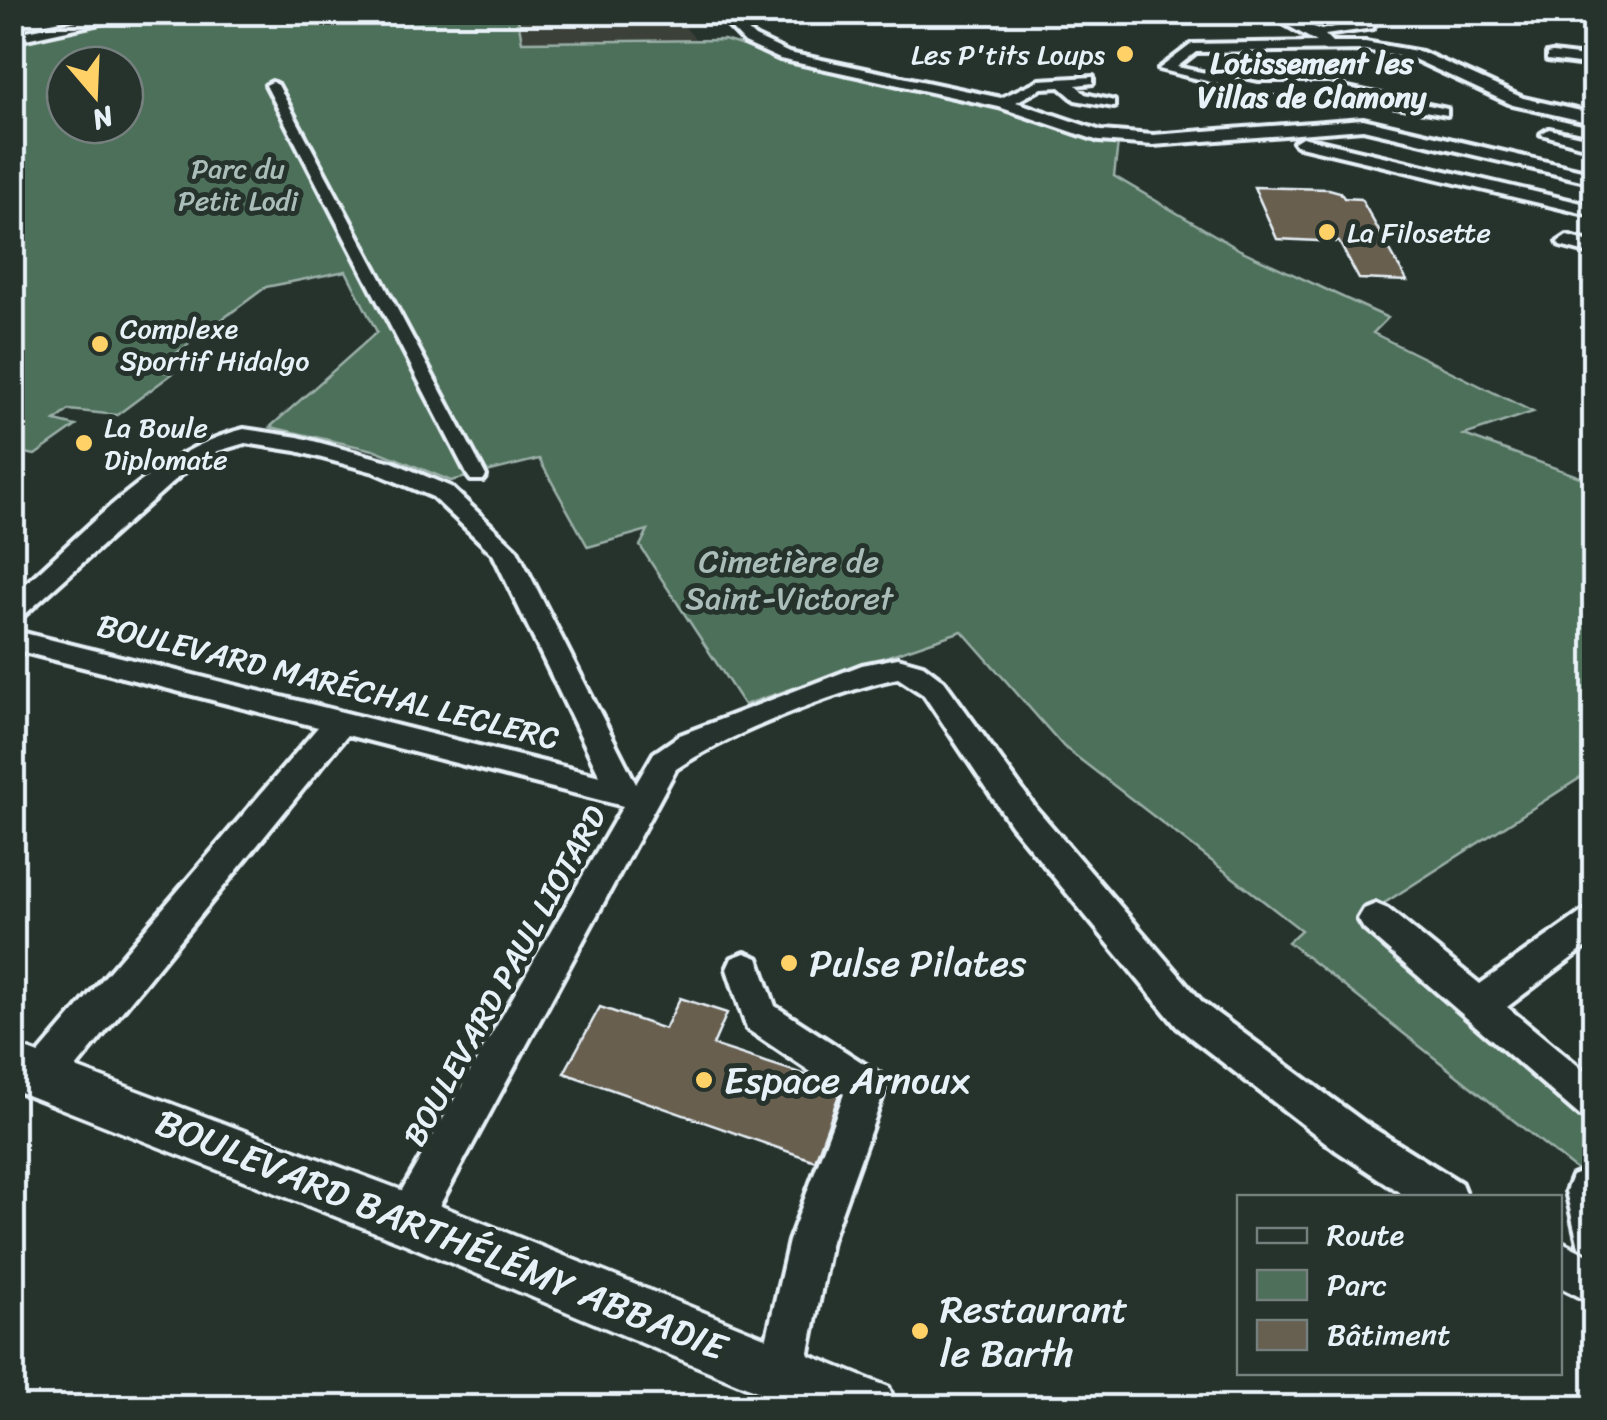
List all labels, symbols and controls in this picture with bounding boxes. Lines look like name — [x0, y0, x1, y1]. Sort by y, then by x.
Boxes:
place label: Les P'tits Loups — [911, 30, 1106, 79]
district label: Lotissement les Villas de Clamony — [1198, 36, 1428, 124]
marker: Les P'tits Loups — [1114, 43, 1136, 65]
north arrow — [45, 45, 145, 145]
text: N — [85, 92, 121, 145]
park label: Parc du Petit Lodi — [178, 144, 299, 225]
place label: La Filosette — [1347, 208, 1491, 257]
marker: La Filosette — [1316, 221, 1338, 243]
place label: Complexe Sportif Hidalgo — [120, 304, 309, 385]
marker: Complexe Sportif Hidalgo — [89, 333, 111, 355]
place label: La Boule Diplomate — [104, 403, 228, 484]
marker: La Boule Diplomate — [73, 432, 95, 454]
park label: Cimetière de Saint-Victoret — [685, 533, 894, 627]
street label: BOULEVARD MARÉCHAL LECLERC — [91, 597, 565, 767]
street label: BOULEVARD PAUL LIOTARD — [387, 795, 623, 1157]
place label: Pulse Pilates — [809, 930, 1027, 997]
marker: Pulse Pilates — [778, 952, 800, 974]
place label: Espace Arnoux — [724, 1047, 970, 1114]
marker: Espace Arnoux — [693, 1069, 715, 1091]
street label: BOULEVARD BARTHÉLÉMY ABBADIE — [145, 1089, 739, 1381]
legend — [1237, 1195, 1562, 1375]
text: Route — [1327, 1208, 1404, 1262]
text: Parc — [1327, 1258, 1388, 1312]
place label: Restaurant le Barth — [940, 1276, 1128, 1387]
text: Bâtiment — [1327, 1308, 1450, 1362]
marker: Restaurant le Barth — [909, 1320, 931, 1342]

